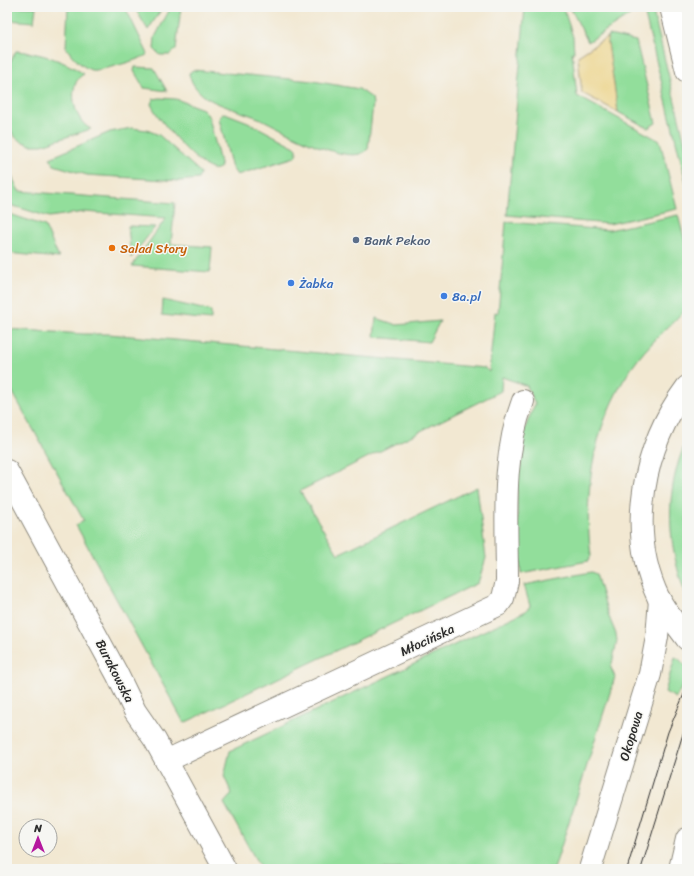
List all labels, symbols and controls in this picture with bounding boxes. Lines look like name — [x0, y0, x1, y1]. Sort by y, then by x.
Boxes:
place label: Bank Pekao — [364, 229, 431, 252]
marker: Bank Pekao — [351, 235, 361, 245]
place label: Salad Story — [120, 237, 187, 260]
marker: Salad Story — [107, 243, 117, 253]
place label: Żabka — [299, 272, 334, 295]
marker: Żabka — [286, 278, 296, 288]
place label: 8a.pl — [452, 285, 481, 308]
marker: 8a.pl — [439, 291, 449, 301]
street label: Młocińska — [396, 617, 459, 663]
street label: Burakowska — [89, 635, 141, 707]
street label: Okopowa — [613, 708, 650, 764]
north arrow — [18, 818, 58, 858]
text: N — [33, 819, 42, 838]

